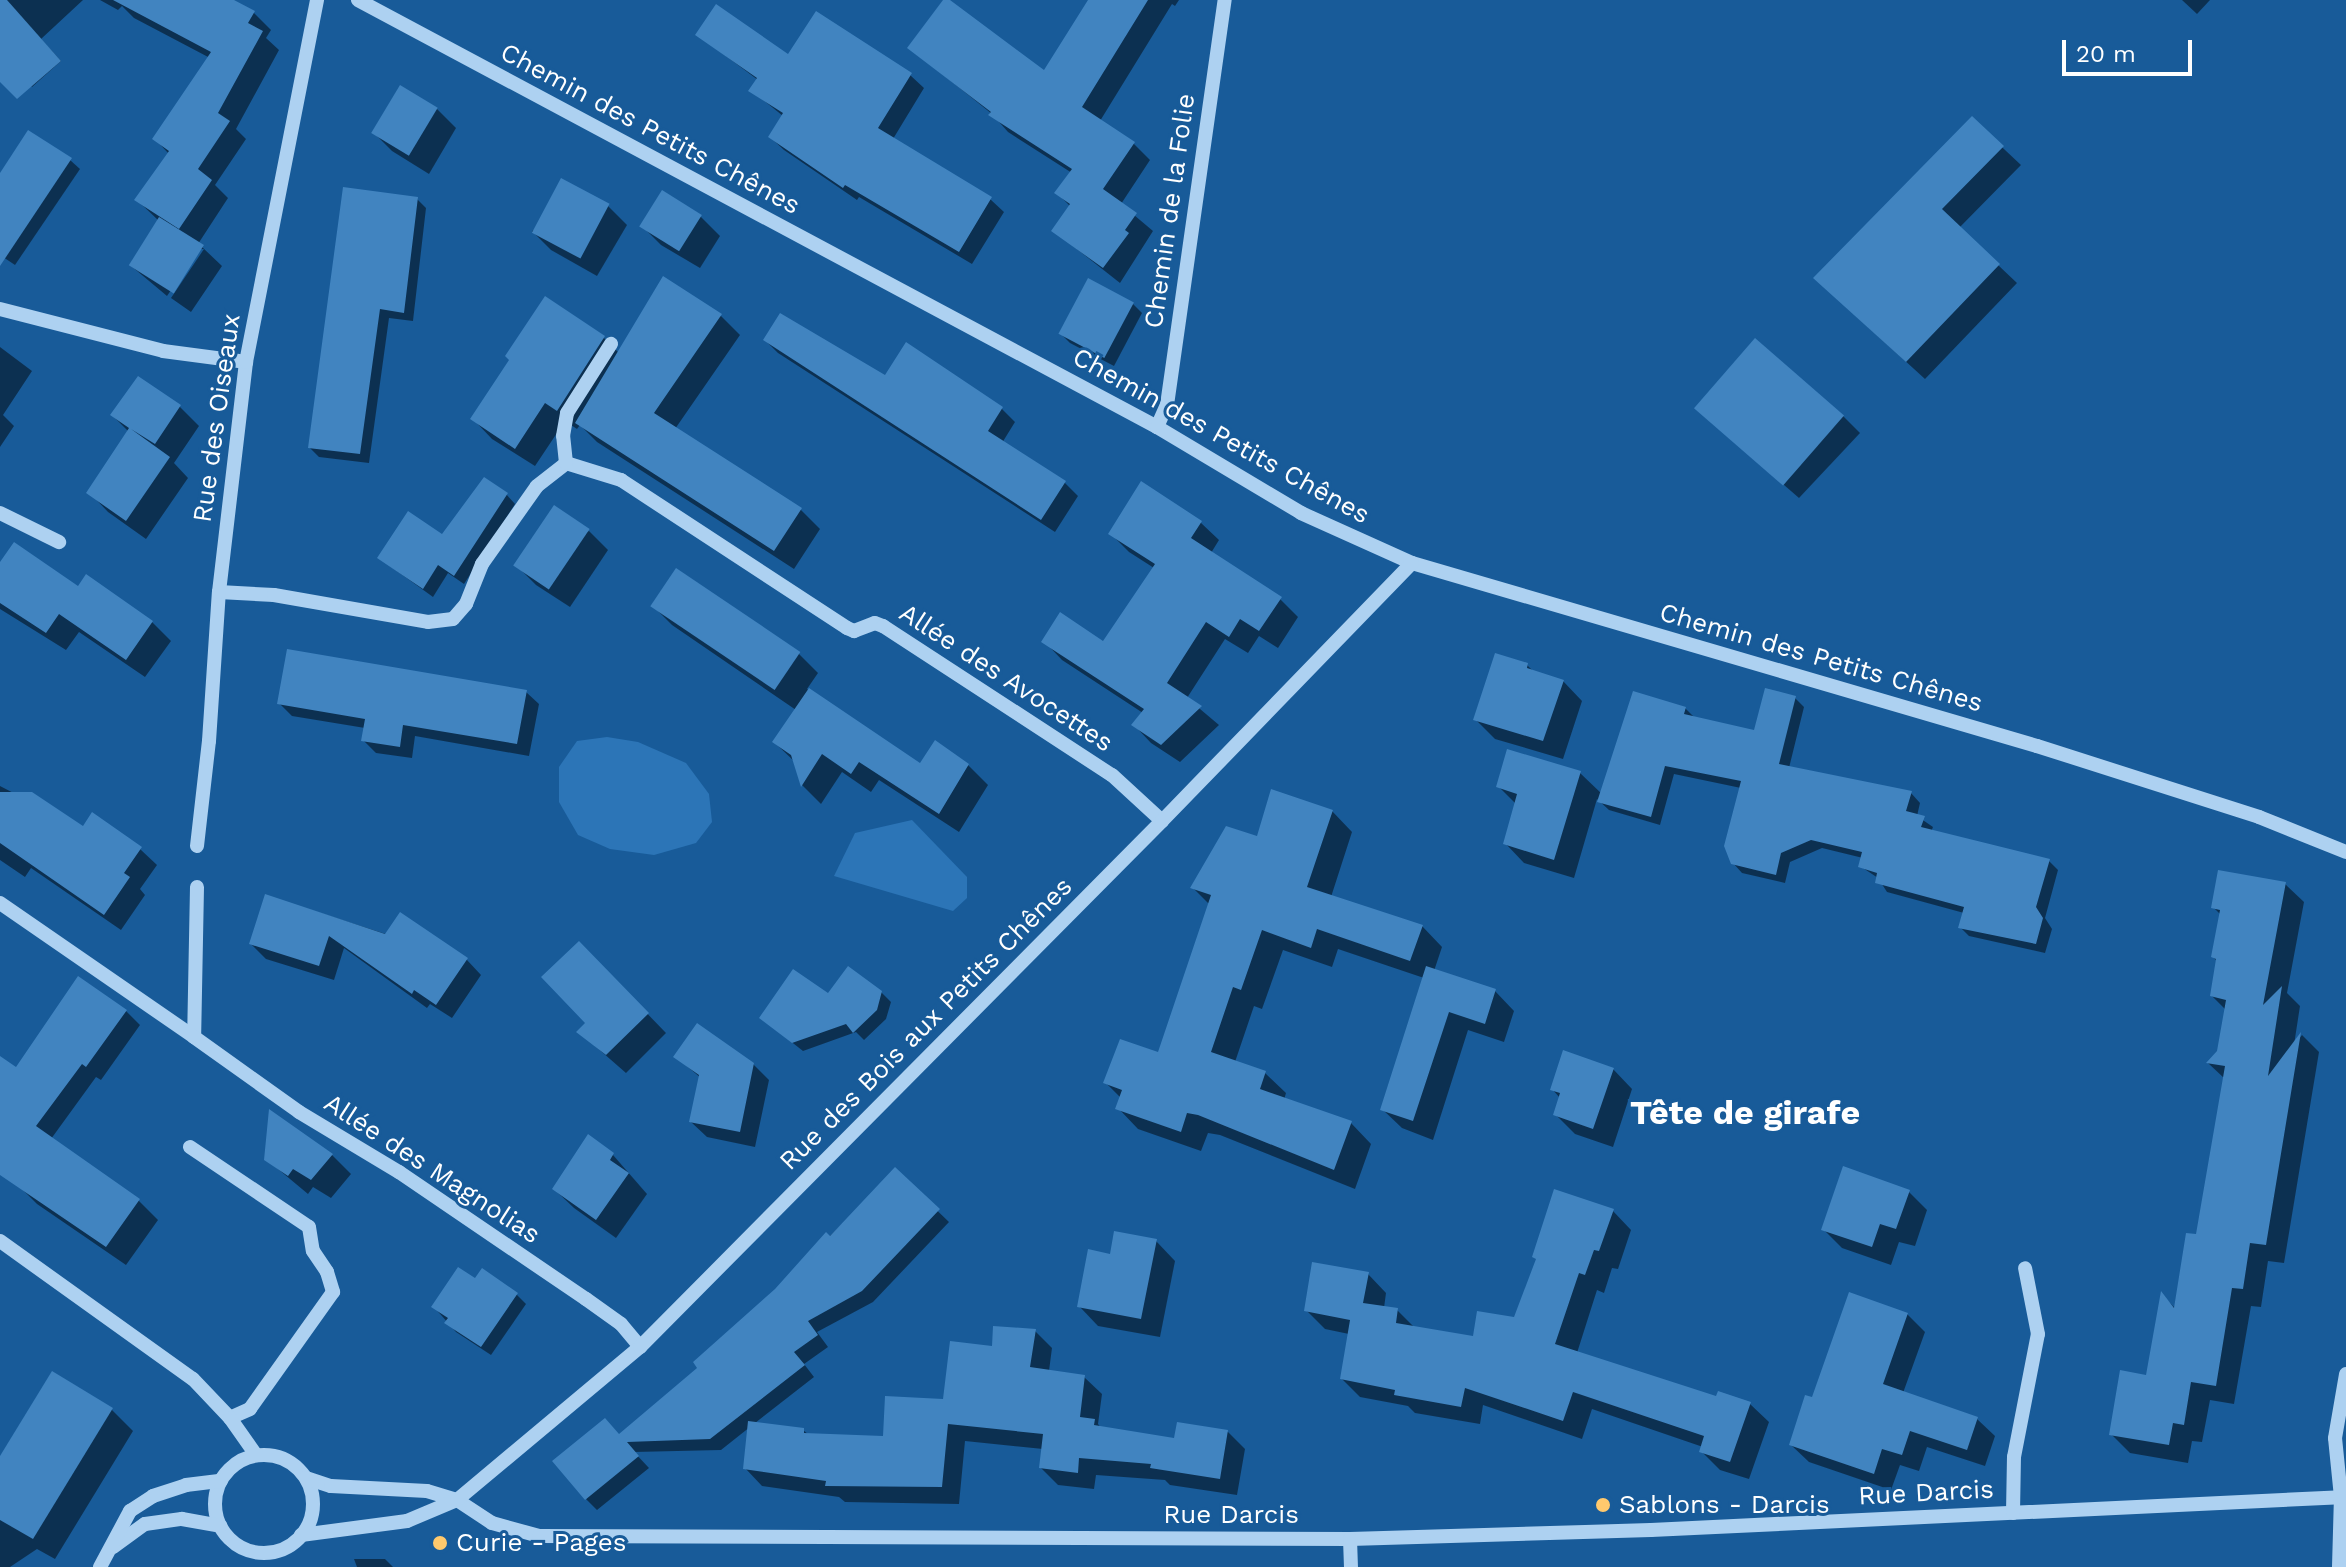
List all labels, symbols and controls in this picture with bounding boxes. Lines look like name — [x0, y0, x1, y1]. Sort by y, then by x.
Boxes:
scale bar — [2066, 24, 2196, 74]
street label: Chemin des Petits Chênes — [495, 37, 805, 221]
text: 20 m — [2076, 40, 2136, 68]
street label: Chemin de la Folie — [1138, 91, 1202, 331]
street label: Rue des Oiseaux — [187, 312, 247, 524]
street label: Chemin des Petits Chênes — [1067, 341, 1375, 531]
street label: Allée des Avocettes — [893, 597, 1119, 759]
street label: Chemin des Petits Chênes — [1656, 597, 1986, 719]
street label: Rue des Bois aux Petits Chênes — [773, 871, 1079, 1177]
street label: Allée des Magnolias — [318, 1087, 546, 1251]
district label: Tête de girafe — [1630, 1093, 1860, 1133]
street label: Rue Darcis — [1857, 1474, 1995, 1512]
place label: Sablons - Darcis — [1619, 1489, 1830, 1521]
marker: Sablons - Darcis — [1594, 1496, 1612, 1514]
street label: Rue Darcis — [1163, 1499, 1299, 1531]
place label: Curie - Pages — [456, 1527, 627, 1559]
marker: Curie - Pages — [431, 1534, 449, 1552]

